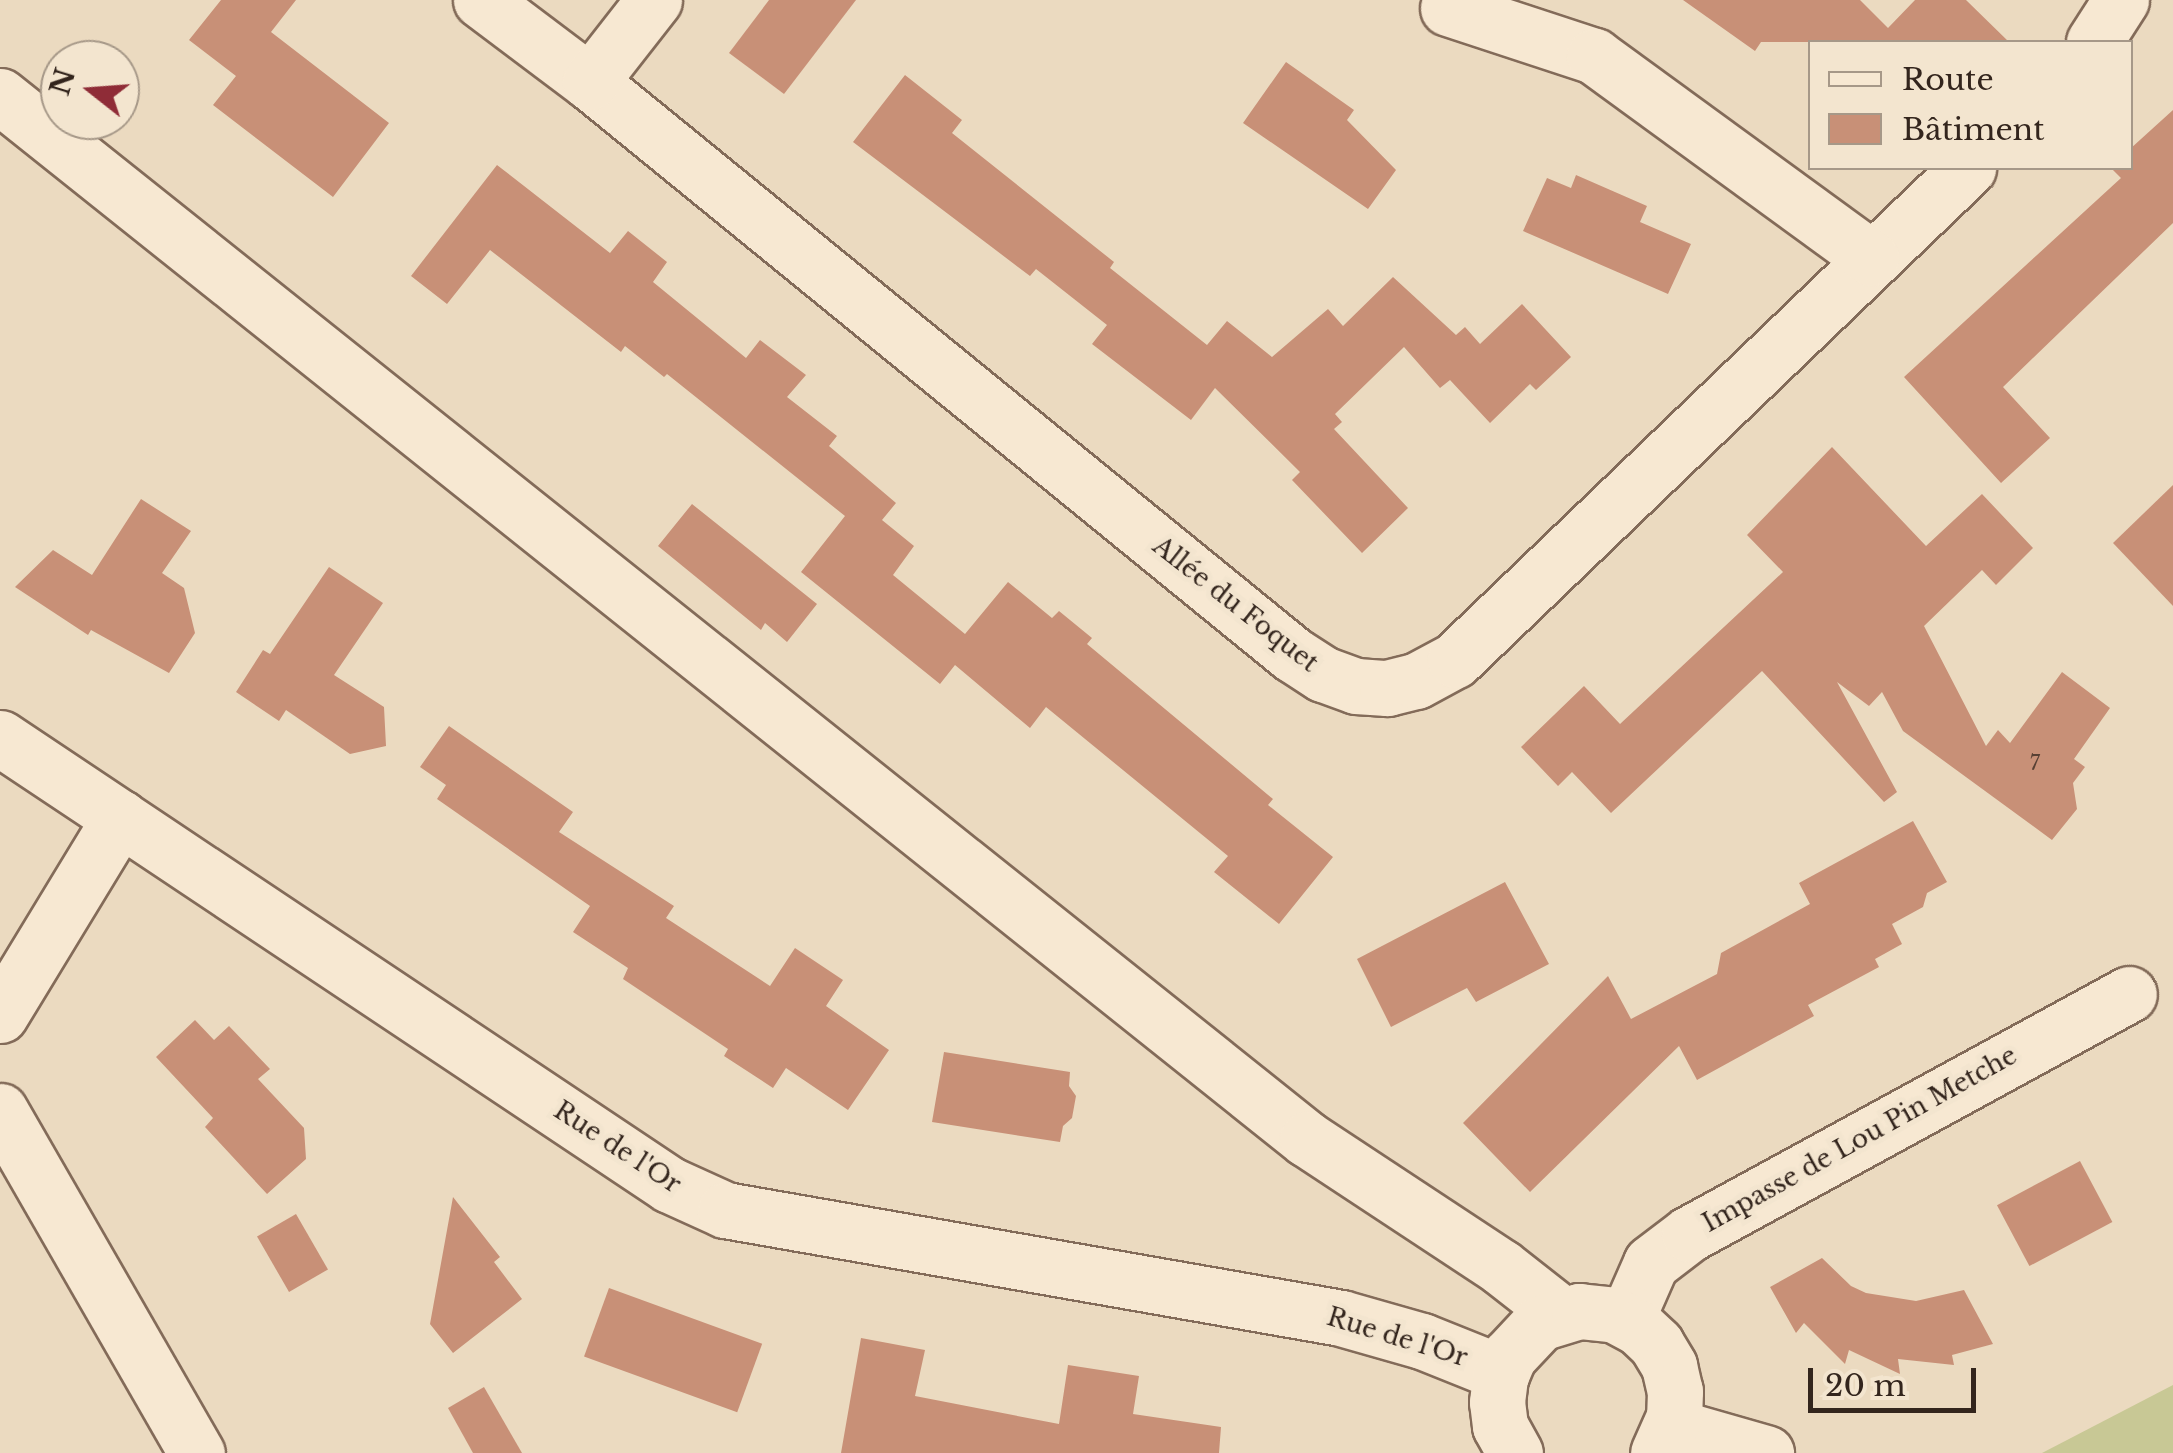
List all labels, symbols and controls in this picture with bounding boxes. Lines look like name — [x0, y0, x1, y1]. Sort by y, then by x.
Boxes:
north arrow — [40, 40, 140, 140]
legend — [1808, 40, 2133, 170]
text: Route — [1902, 61, 1994, 98]
text: N — [42, 64, 83, 99]
text: Bâtiment — [1902, 111, 2045, 148]
street label: Allée du Foquet — [1147, 531, 1323, 679]
house number: 7 — [2030, 751, 2040, 775]
street label: Impasse de Lou Pin Metche — [1698, 1041, 2022, 1239]
street label: Rue de l'Or — [548, 1096, 686, 1200]
street label: Rue de l'Or — [1323, 1302, 1471, 1374]
scale bar — [1813, 1348, 1980, 1410]
text: 20 m — [1825, 1367, 1906, 1404]

